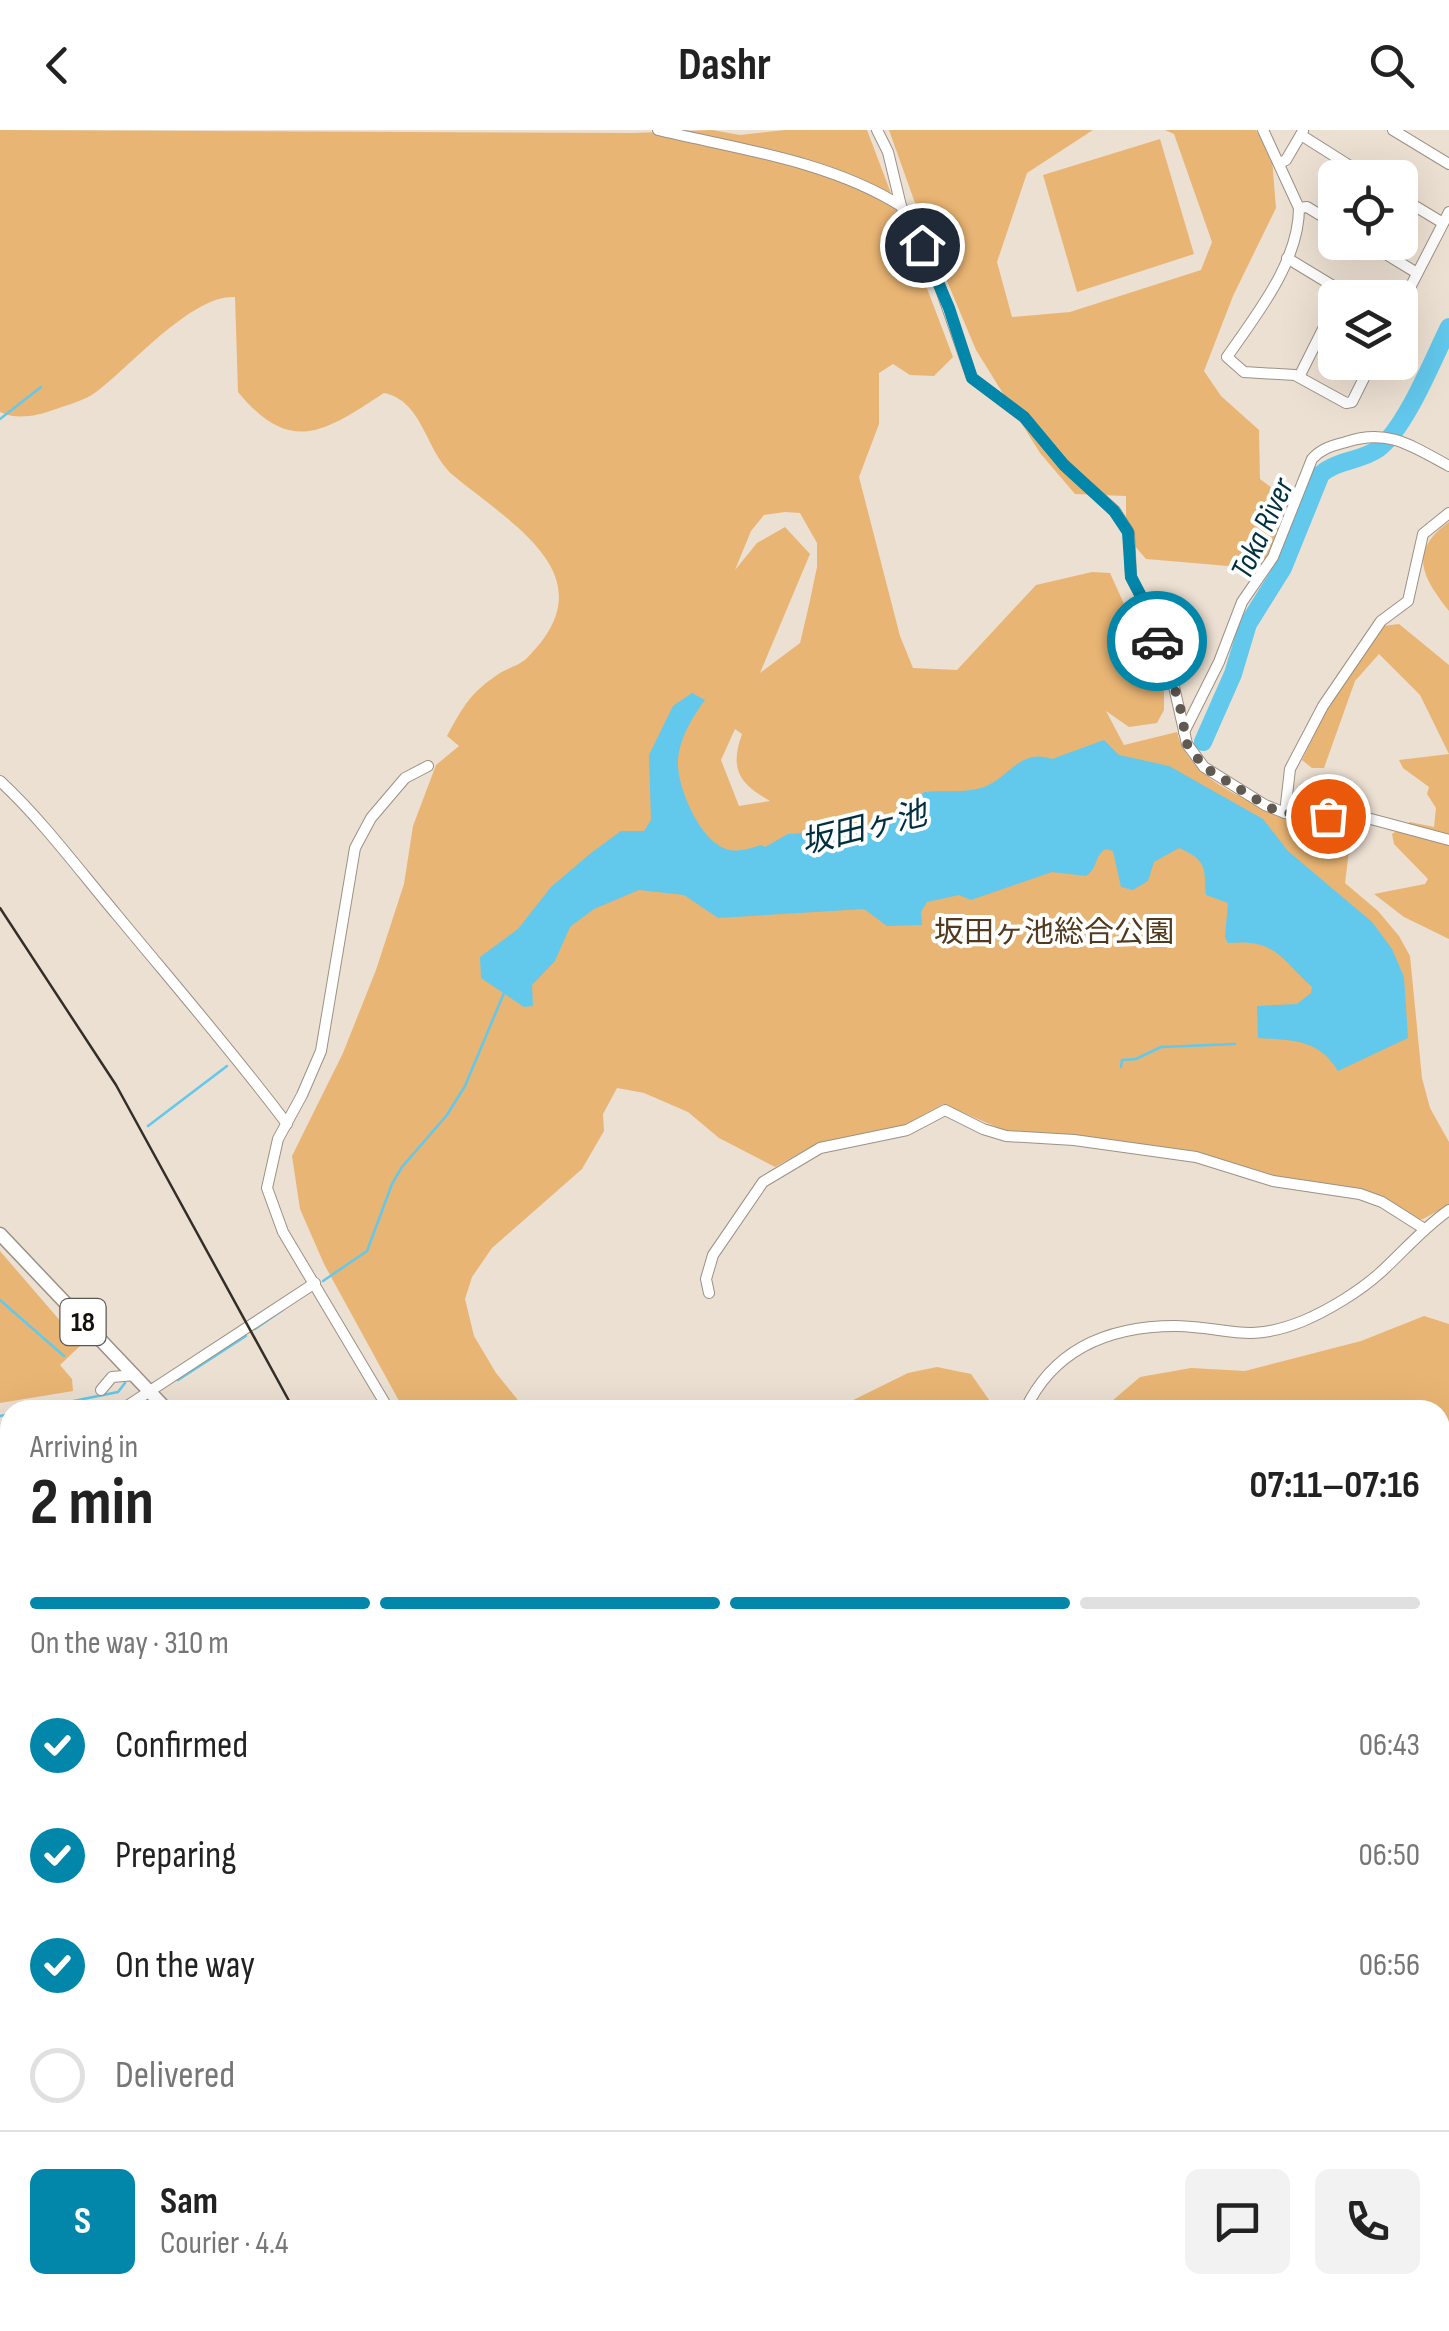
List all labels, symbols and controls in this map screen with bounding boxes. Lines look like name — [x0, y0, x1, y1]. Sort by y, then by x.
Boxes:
icon: back — [30, 38, 85, 93]
text: Dashr — [678, 38, 771, 93]
icon: search — [1364, 38, 1419, 93]
map controls — [1318, 160, 1418, 380]
button: locate — [1318, 160, 1418, 260]
pin — [880, 203, 965, 288]
icon: home — [895, 218, 950, 273]
button: layers — [1318, 280, 1418, 380]
water label: Toka River — [1223, 472, 1304, 586]
courier — [1107, 591, 1207, 691]
icon: car — [1130, 614, 1185, 669]
pin — [1286, 774, 1371, 859]
icon: bag — [1301, 789, 1356, 844]
water label: 坂田ヶ池 — [797, 794, 934, 863]
park label: 坂田ヶ池総合公園 — [934, 915, 1174, 951]
road number: 18 — [61, 1299, 106, 1345]
text: Arriving in — [30, 1428, 138, 1467]
text: 07:11–07:16 — [1250, 1463, 1420, 1508]
text: 2 min — [30, 1465, 154, 1543]
text: On the way · 310 m — [30, 1624, 229, 1663]
icon: check — [30, 1718, 85, 1773]
text: Confirmed — [115, 1723, 248, 1768]
text: 06:43 — [1359, 1726, 1420, 1765]
icon: check — [30, 1828, 85, 1883]
text: Preparing — [115, 1833, 236, 1878]
text: 06:50 — [1359, 1836, 1420, 1875]
icon: check — [30, 1938, 85, 1993]
text: On the way — [115, 1943, 255, 1988]
text: 06:56 — [1359, 1946, 1420, 1985]
text: Delivered — [115, 2053, 235, 2098]
button: chat — [1185, 2169, 1290, 2274]
button: phone — [1315, 2169, 1420, 2274]
text: Sam — [160, 2179, 218, 2224]
text: S — [74, 2199, 91, 2244]
text: Courier · 4.4 — [160, 2224, 288, 2263]

